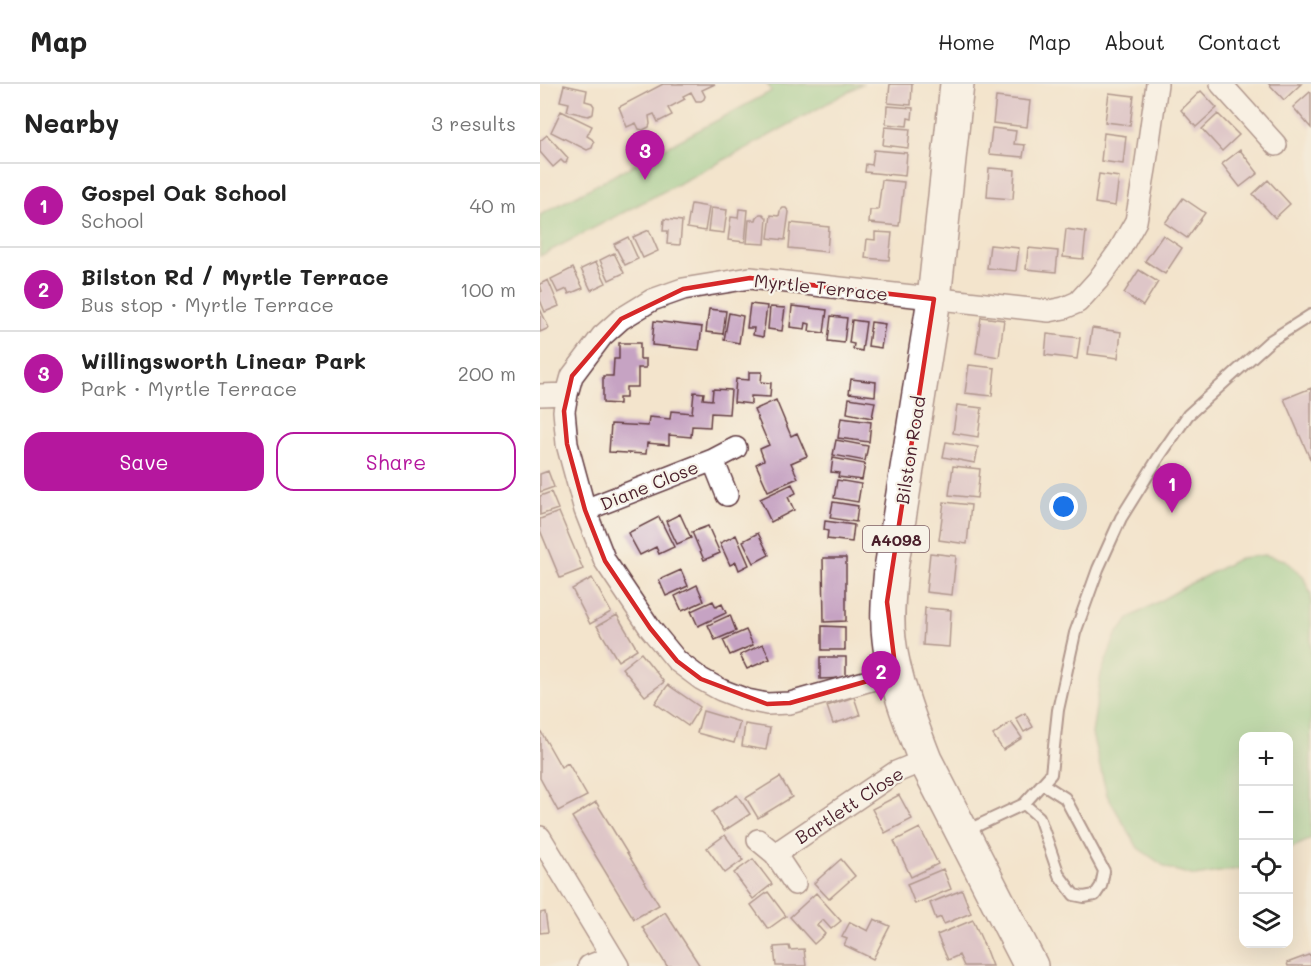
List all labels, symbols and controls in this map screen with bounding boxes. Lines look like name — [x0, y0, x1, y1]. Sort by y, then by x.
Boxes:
text: Map — [30, 23, 87, 59]
text: Home — [938, 28, 995, 55]
text: Map — [1028, 28, 1071, 55]
text: About — [1104, 28, 1165, 55]
text: Contact — [1198, 28, 1281, 55]
text: Nearby — [24, 106, 119, 140]
text: 3 results — [431, 110, 516, 136]
pin: 3 — [626, 130, 664, 180]
text: Gospel Oak School — [81, 178, 287, 207]
text: 1 — [39, 192, 48, 218]
text: 40 m — [470, 192, 516, 218]
text: School — [81, 207, 144, 233]
text: Bilston Rd / Myrtle Terrace — [81, 262, 389, 291]
street label: Myrtle Terrace — [753, 268, 889, 306]
text: 2 — [38, 276, 49, 302]
text: 100 m — [460, 276, 516, 302]
text: Bus stop · Myrtle Terrace — [81, 291, 334, 317]
text: Willingsworth Linear Park — [81, 346, 366, 375]
text: 3 — [38, 360, 50, 386]
text: 200 m — [458, 360, 516, 386]
text: Park · Myrtle Terrace — [81, 375, 297, 401]
street label: Bilston Road — [890, 394, 930, 506]
button: Save — [24, 432, 264, 491]
button: Share — [276, 432, 516, 491]
street label: Diane Close — [596, 454, 702, 516]
pin: 1 — [1152, 464, 1192, 513]
your location — [1049, 492, 1078, 521]
road number: A4098 — [863, 526, 929, 552]
pin: 2 — [862, 652, 900, 701]
map controls — [1239, 732, 1293, 948]
button: + — [1239, 732, 1293, 786]
street label: Bartlett Close — [790, 761, 908, 849]
button: − — [1239, 786, 1293, 840]
button: locate — [1239, 840, 1293, 894]
button: layers — [1239, 894, 1293, 948]

